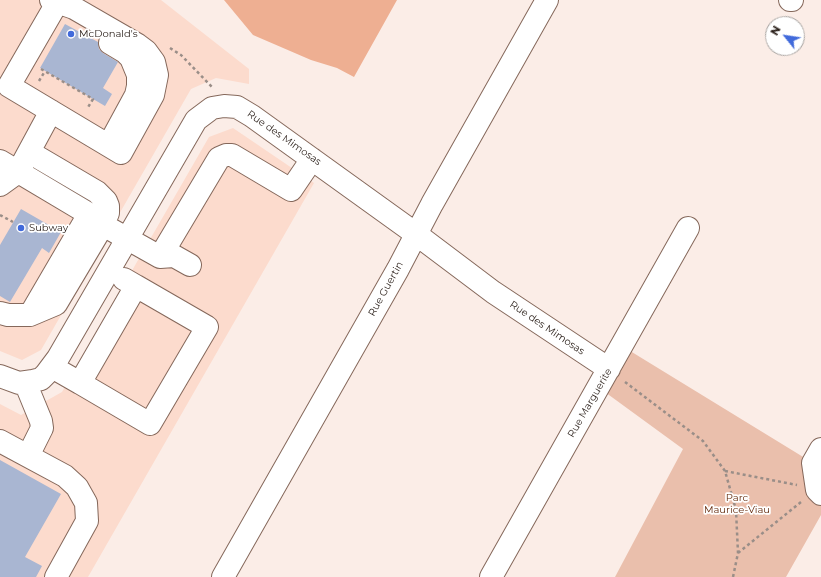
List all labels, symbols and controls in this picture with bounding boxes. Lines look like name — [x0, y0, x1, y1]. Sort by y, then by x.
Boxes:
north arrow — [765, 16, 805, 56]
text: N — [767, 23, 784, 38]
place label: McDonald's — [79, 28, 138, 40]
marker: McDonald's — [66, 29, 76, 39]
street label: Rue des Mimosas — [245, 108, 323, 168]
place label: Subway — [29, 222, 68, 234]
marker: Subway — [16, 223, 26, 233]
street label: Rue Guertin — [366, 260, 406, 318]
street label: Rue des Mimosas — [507, 299, 587, 357]
street label: Rue Marguerite — [565, 366, 615, 440]
park label: Parc Maurice-Viau — [704, 492, 770, 516]

